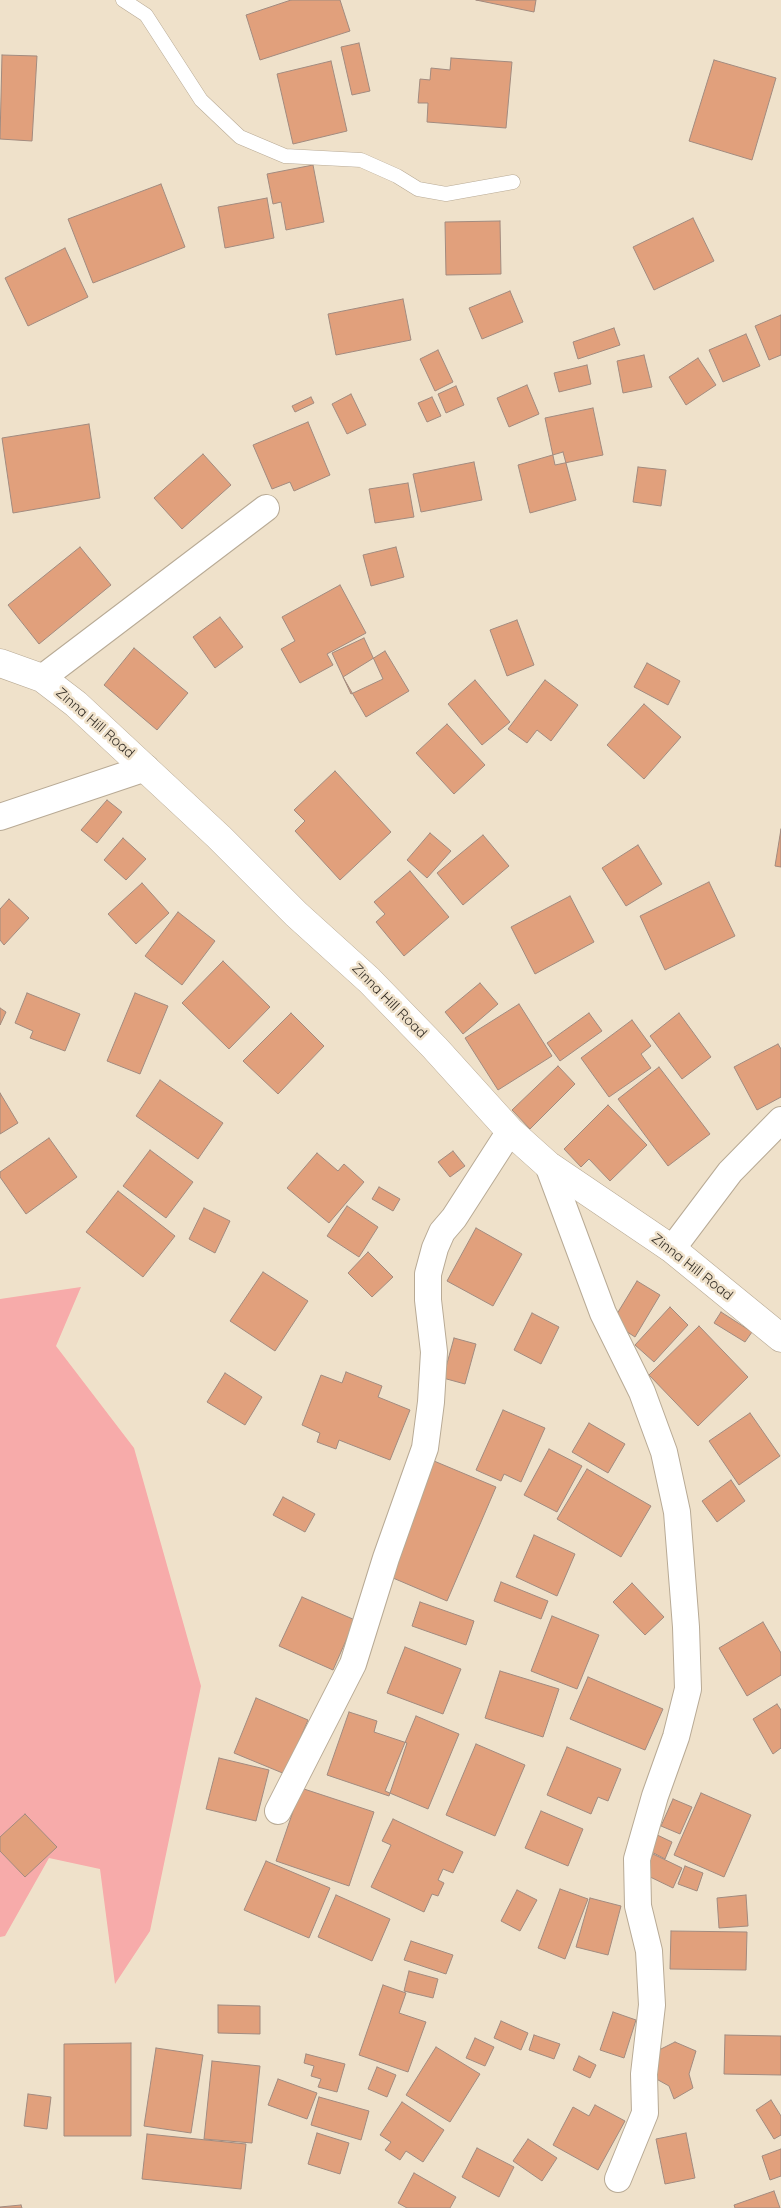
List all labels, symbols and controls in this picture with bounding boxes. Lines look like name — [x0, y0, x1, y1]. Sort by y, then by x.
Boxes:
street label: Zinna Hill Road — [52, 684, 138, 762]
street label: Zinna Hill Road — [348, 960, 430, 1042]
street label: Zinna Hill Road — [648, 1230, 736, 1304]

